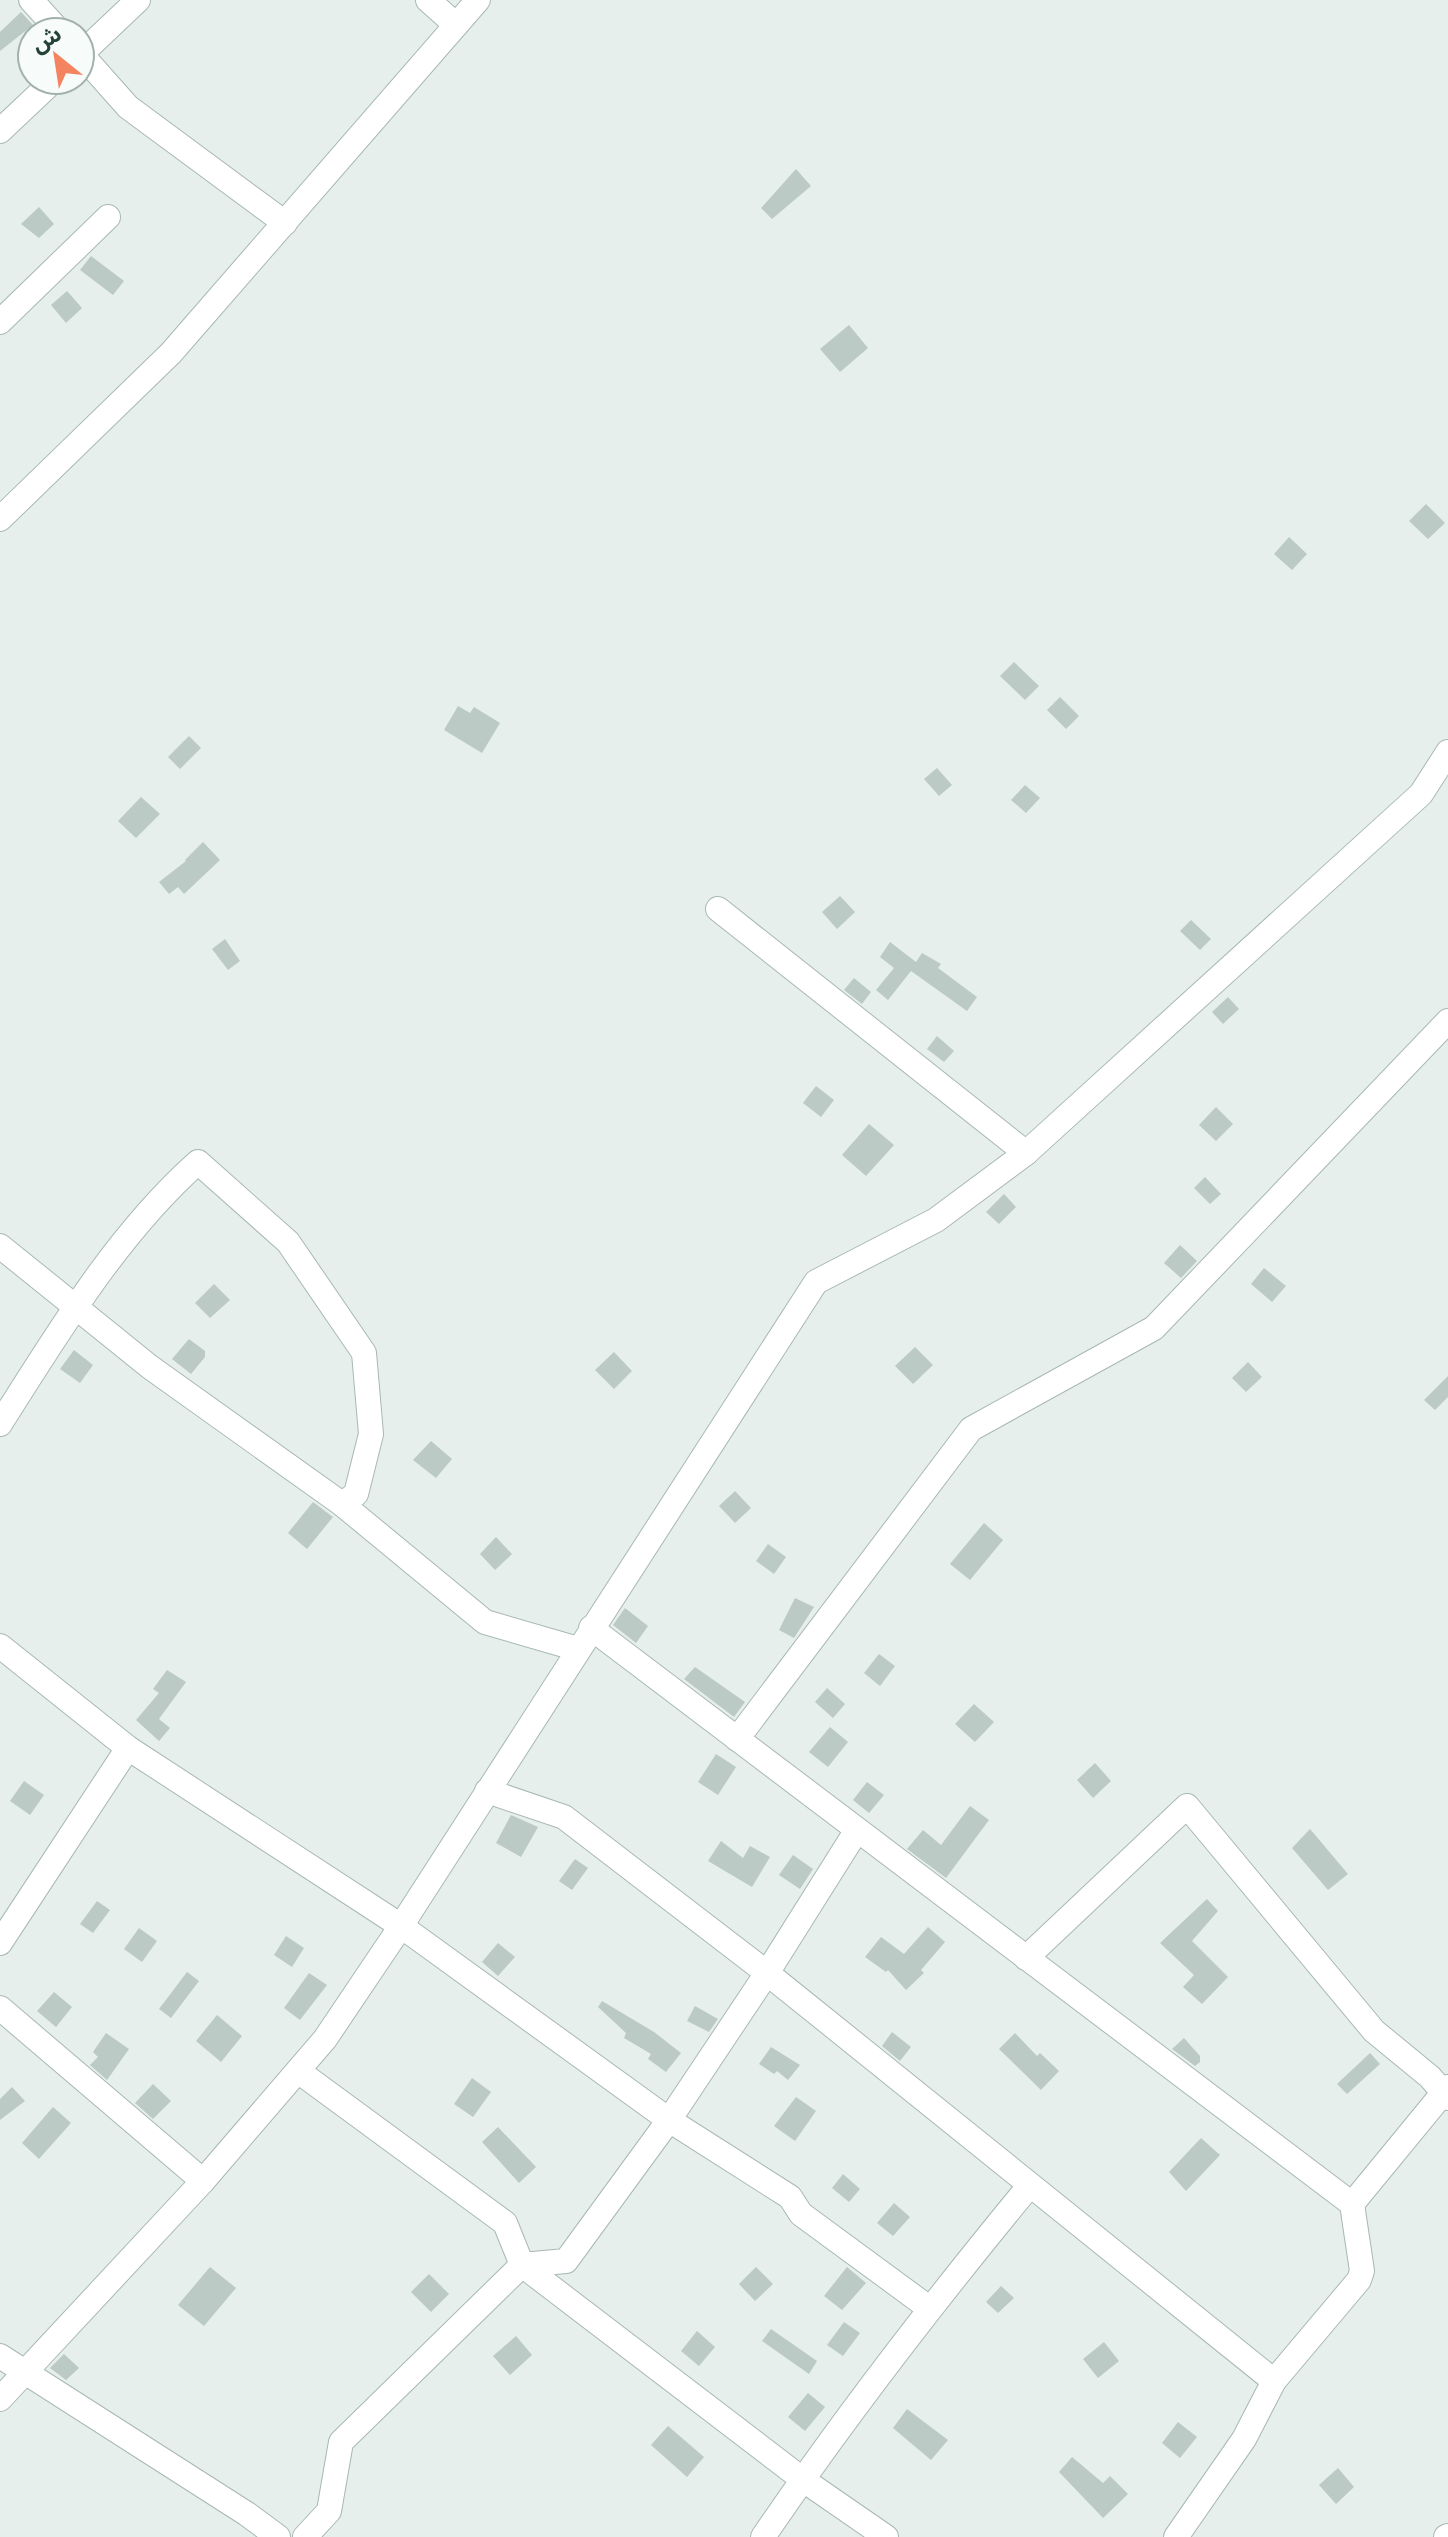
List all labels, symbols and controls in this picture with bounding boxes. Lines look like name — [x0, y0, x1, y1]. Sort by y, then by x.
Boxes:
north arrow — [16, 16, 96, 96]
text: ش — [27, 21, 66, 57]

